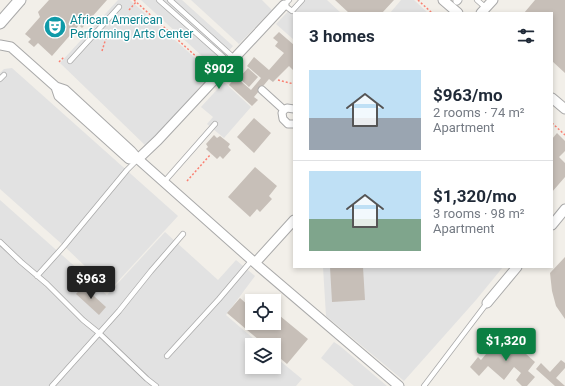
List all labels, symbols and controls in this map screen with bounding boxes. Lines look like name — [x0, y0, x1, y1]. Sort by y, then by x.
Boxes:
place label: African American Performing Arts Center — [70, 13, 193, 41]
theatre icon: African American Performing Arts Center — [42, 14, 68, 40]
icon: filters — [515, 25, 537, 47]
text: 3 homes — [309, 26, 375, 46]
pin: $902 — [195, 56, 243, 90]
text: $902 — [204, 61, 234, 76]
text: $963/mo — [433, 85, 503, 105]
icon: home — [341, 86, 389, 134]
text: 2 rooms · 74 m² — [433, 105, 525, 120]
text: Apartment — [433, 120, 495, 135]
text: $1,320/mo — [433, 186, 517, 206]
icon: home — [341, 187, 389, 235]
text: 3 rooms · 98 m² — [433, 206, 525, 221]
text: Apartment — [433, 221, 495, 236]
pin: $963 — [67, 266, 115, 300]
text: $963 — [76, 271, 106, 286]
map controls — [245, 294, 281, 374]
button: locate — [245, 294, 281, 330]
pin: $1,320 — [473, 328, 539, 362]
text: $1,320 — [486, 333, 526, 348]
button: layers — [245, 338, 281, 374]

